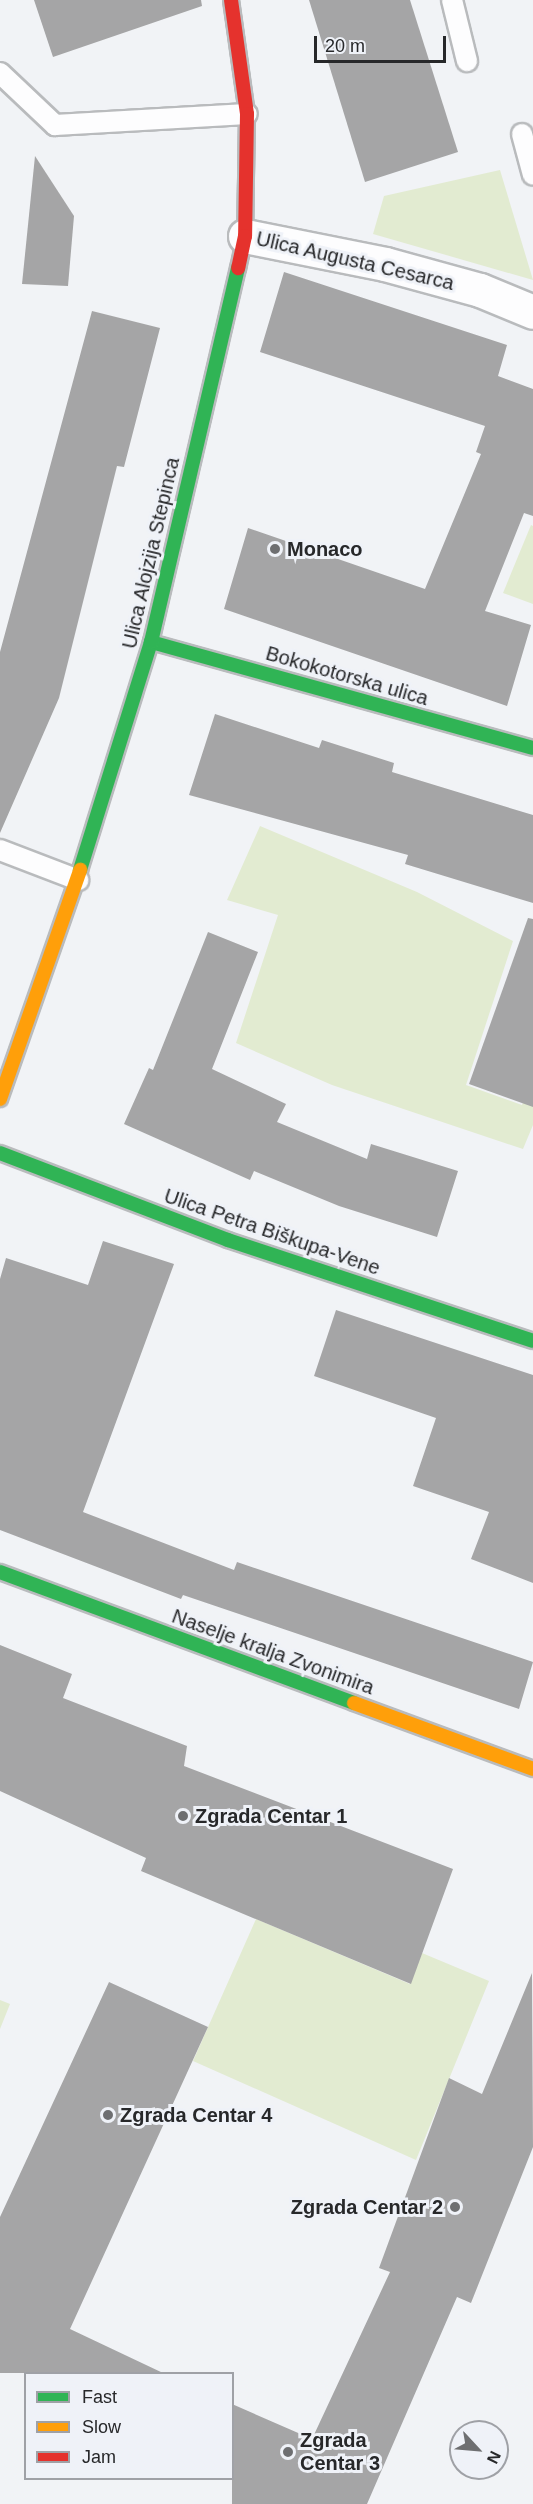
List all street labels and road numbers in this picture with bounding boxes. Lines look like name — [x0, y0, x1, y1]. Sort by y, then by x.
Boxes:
street label: Ulica Augusta Cesarca — [253, 226, 457, 296]
street label: Ulica Alojzija Stepinca — [117, 454, 185, 652]
street label: Bokokotorska ulica — [263, 641, 431, 711]
street label: Ulica Petra Biškupa-Vene — [161, 1184, 383, 1280]
street label: Naselje kralja Zvonimira — [169, 1604, 377, 1700]

